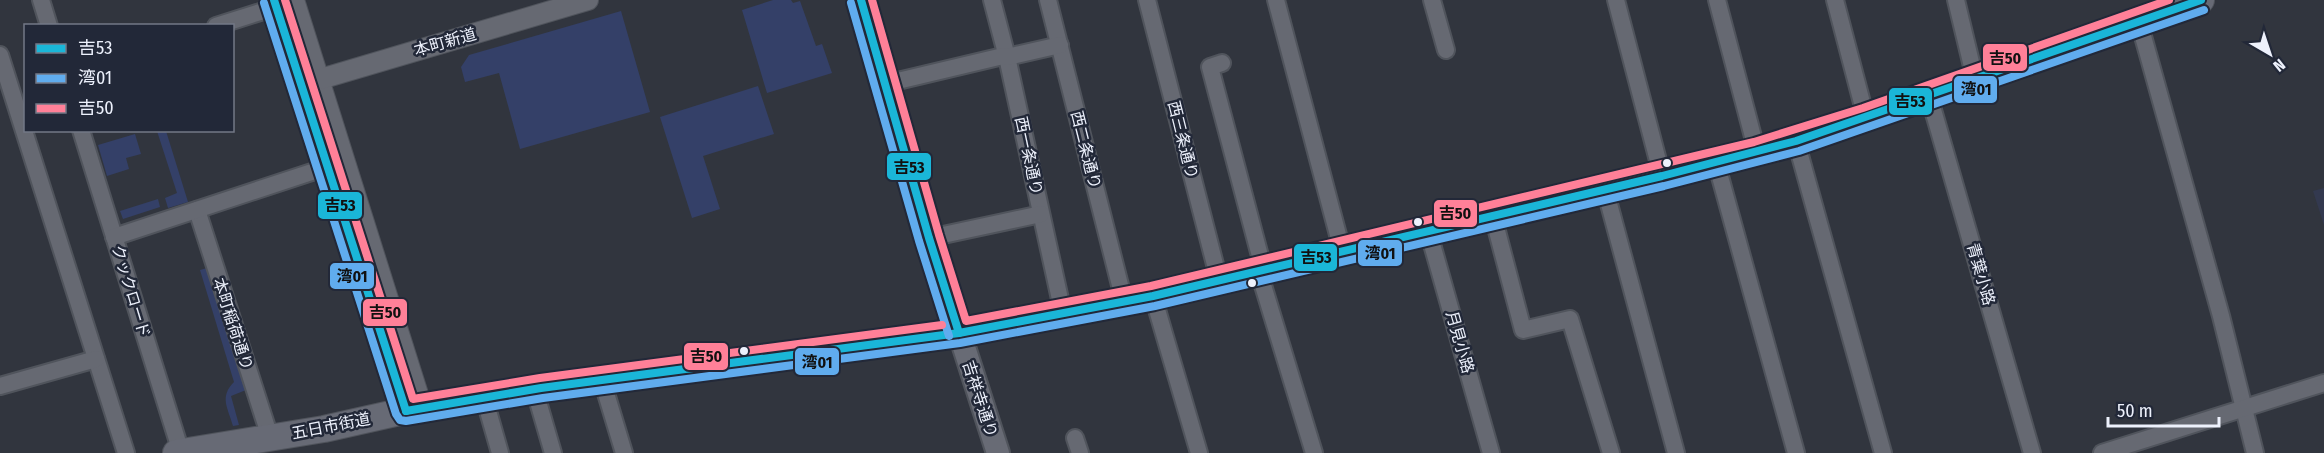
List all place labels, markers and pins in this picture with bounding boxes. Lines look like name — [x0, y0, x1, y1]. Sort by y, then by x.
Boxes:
unlabelled marker — [1661, 157, 1673, 169]
unlabelled marker — [1412, 216, 1424, 228]
unlabelled marker — [1246, 277, 1258, 289]
unlabelled marker — [738, 345, 750, 357]

